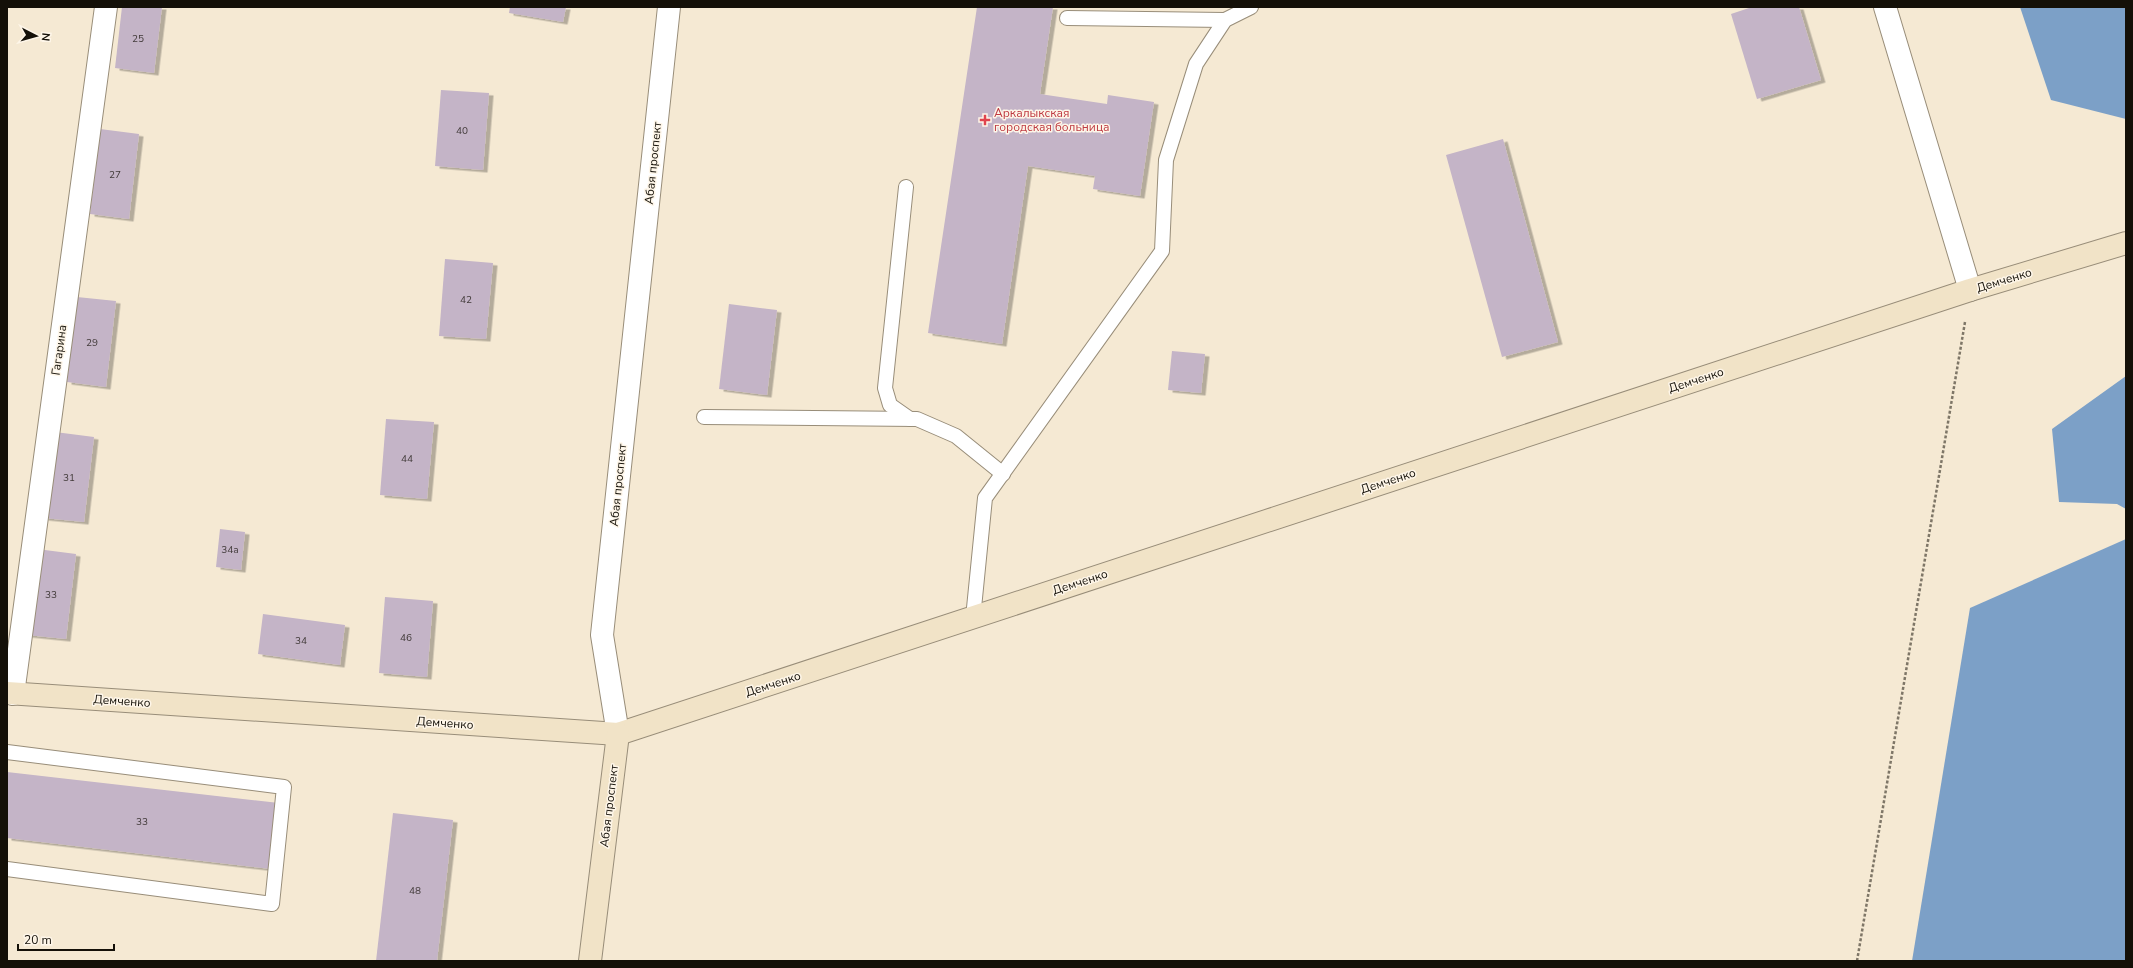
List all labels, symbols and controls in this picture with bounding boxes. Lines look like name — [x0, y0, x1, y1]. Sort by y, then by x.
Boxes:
north arrow — [16, 16, 56, 56]
text: N — [38, 32, 53, 42]
house number: 25 — [132, 32, 144, 46]
place label: Аркалыкская городская больница — [994, 105, 1110, 135]
marker: Аркалыкская городская больница — [979, 114, 991, 126]
street label: Абая проспект — [641, 120, 665, 205]
house number: 40 — [456, 124, 468, 138]
house number: 27 — [109, 168, 121, 182]
street label: Демченко — [1974, 264, 2034, 296]
house number: 42 — [460, 293, 472, 307]
street label: Гагарина — [48, 324, 70, 376]
house number: 29 — [86, 336, 98, 350]
street label: Демченко — [1666, 364, 1726, 396]
street label: Абая проспект — [606, 442, 630, 527]
house number: 44 — [401, 452, 413, 466]
street label: Демченко — [1358, 465, 1418, 497]
house number: 31 — [63, 471, 75, 485]
house number: 34а — [221, 543, 239, 557]
street label: Демченко — [1050, 566, 1110, 598]
house number: 33 — [45, 588, 57, 602]
house number: 46 — [400, 631, 412, 645]
house number: 34 — [295, 634, 307, 648]
street label: Демченко — [743, 668, 803, 700]
street label: Демченко — [93, 691, 151, 711]
street label: Демченко — [416, 713, 474, 733]
street label: Абая проспект — [596, 763, 622, 848]
house number: 33 — [136, 815, 148, 829]
house number: 48 — [409, 884, 421, 898]
scale bar — [18, 926, 114, 952]
text: 20 m — [24, 932, 52, 948]

